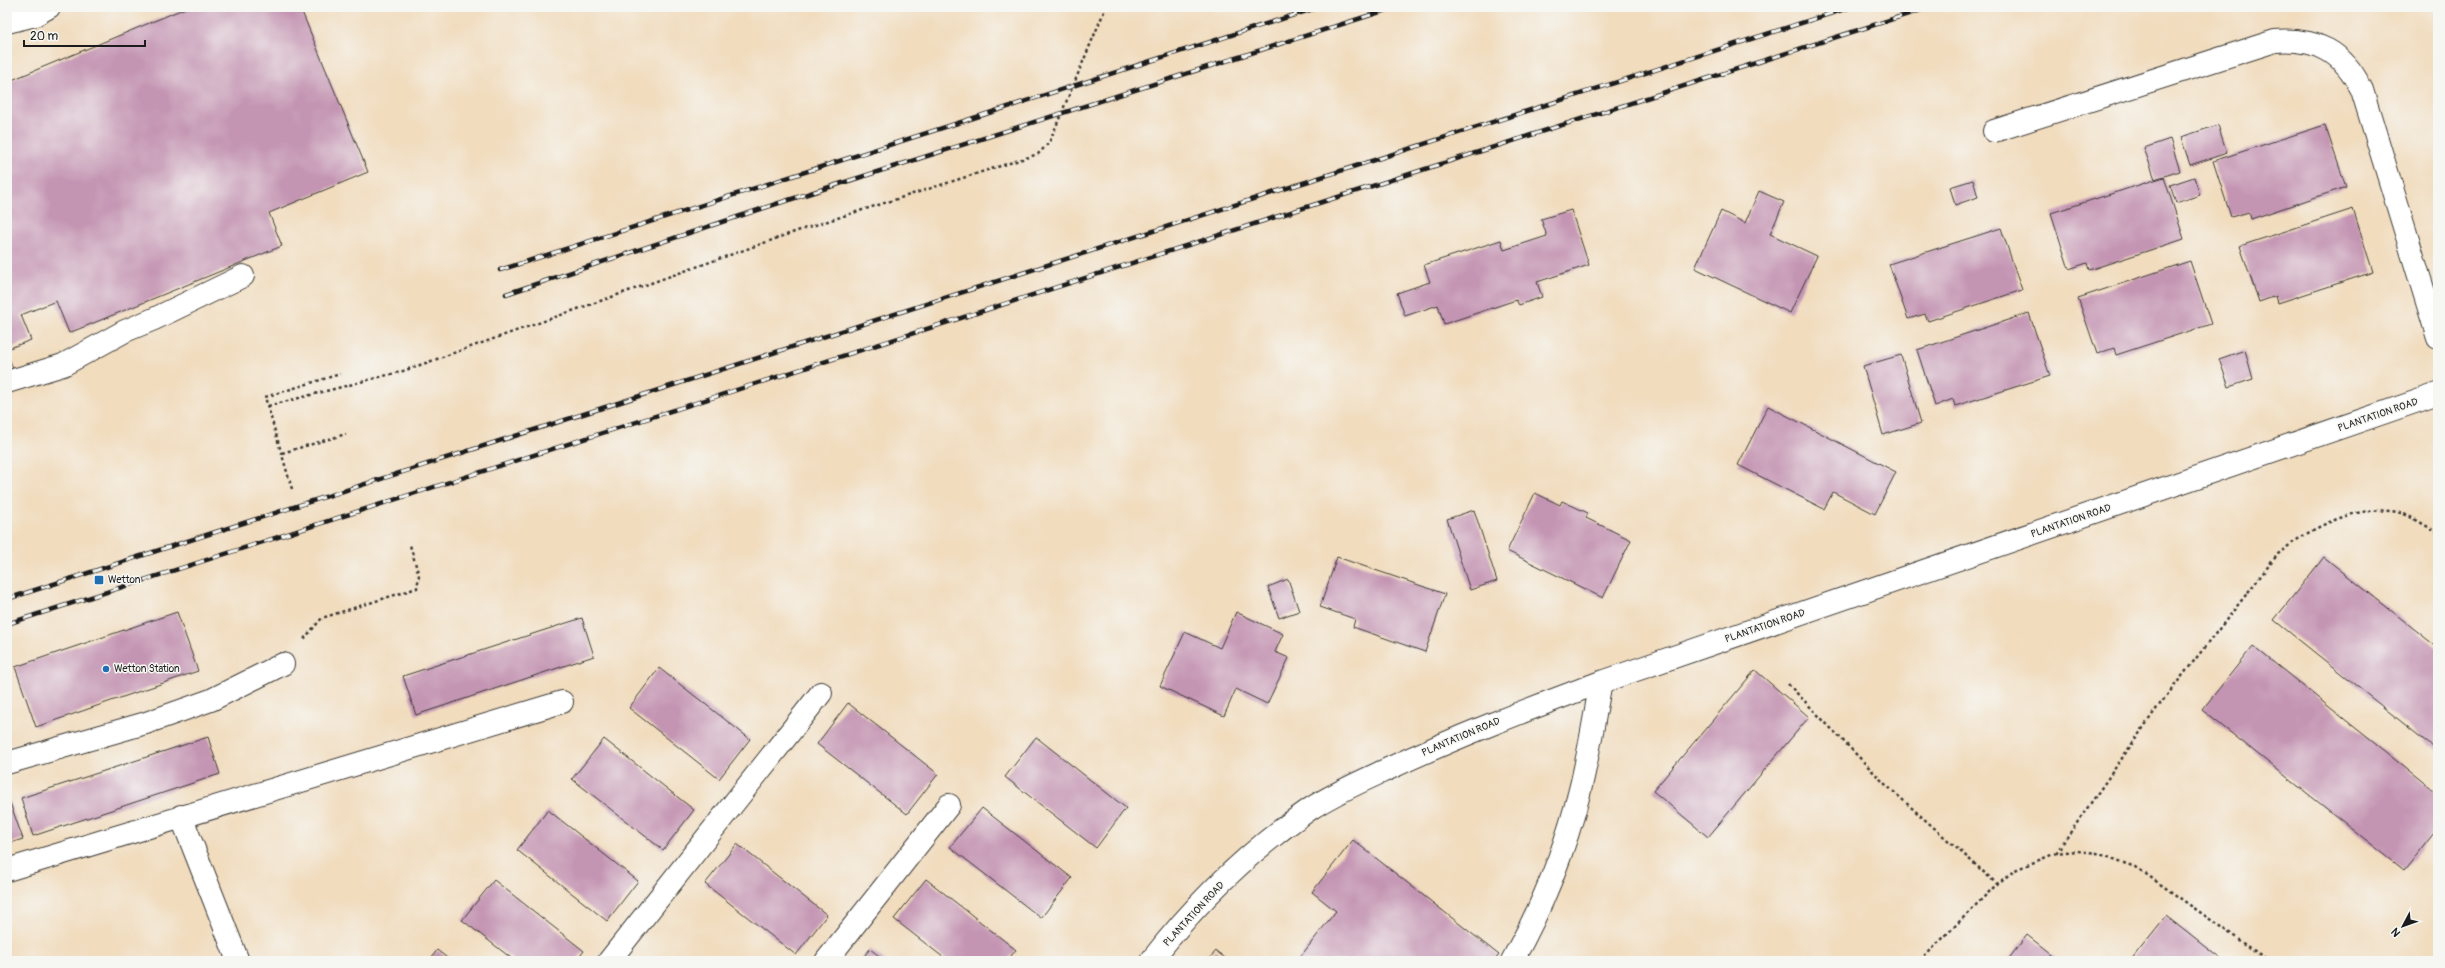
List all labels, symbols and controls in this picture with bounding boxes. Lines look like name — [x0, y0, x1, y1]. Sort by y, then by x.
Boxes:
scale bar — [24, 22, 145, 48]
text: 20 m — [30, 29, 59, 44]
street label: PLANTATION ROAD — [2336, 396, 2420, 434]
street label: PLANTATION ROAD — [2029, 502, 2113, 540]
marker: Wetton — [93, 574, 105, 586]
place label: Wetton — [108, 574, 141, 586]
street label: PLANTATION ROAD — [1723, 607, 1807, 645]
place label: Wetton Station — [114, 663, 180, 675]
marker: Wetton Station — [101, 664, 111, 674]
street label: PLANTATION ROAD — [1420, 715, 1502, 759]
street label: PLANTATION ROAD — [1161, 879, 1227, 949]
north arrow — [2383, 906, 2423, 946]
text: N — [2388, 925, 2403, 939]

